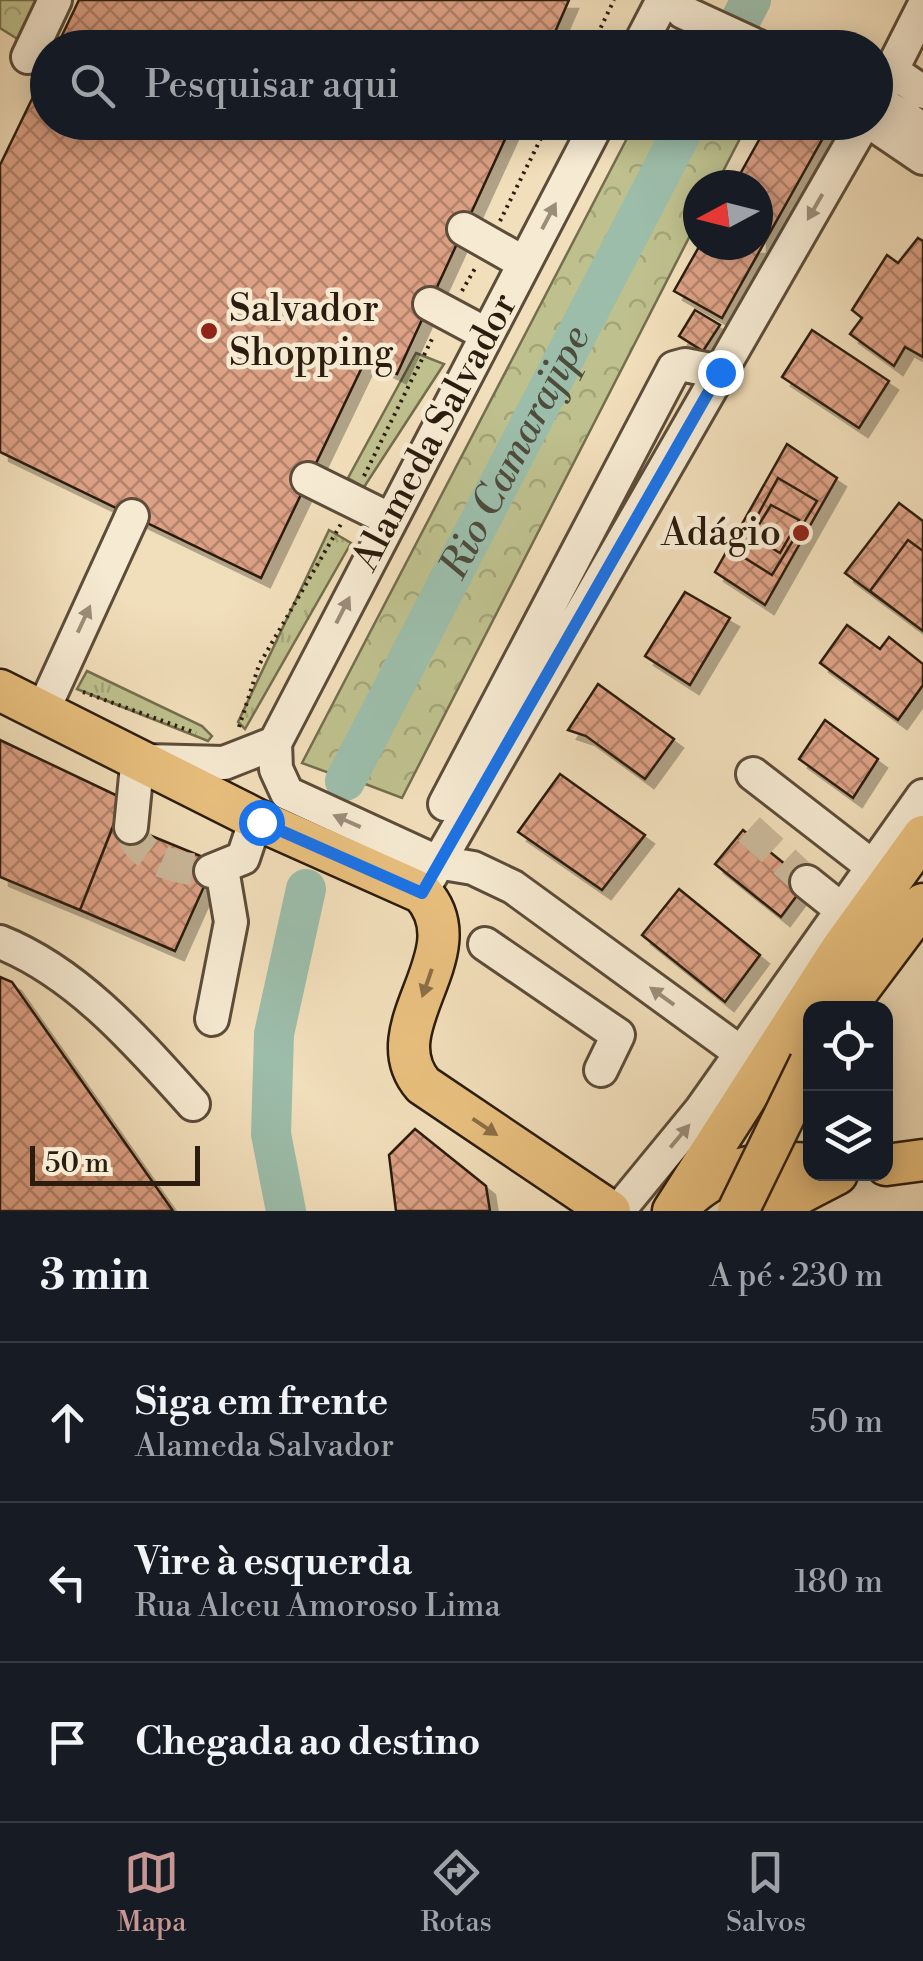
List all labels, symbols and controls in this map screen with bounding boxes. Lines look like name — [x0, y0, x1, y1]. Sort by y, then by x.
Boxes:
search box — [30, 30, 893, 140]
icon: search — [65, 58, 120, 113]
text: Pesquisar aqui — [145, 62, 399, 109]
north arrow — [683, 170, 773, 260]
one-way arrow — [807, 193, 824, 221]
one-way arrow — [540, 201, 557, 230]
street label: Alameda Salvador — [342, 285, 528, 580]
place label: Salvador Shopping — [229, 286, 394, 377]
water label: Rio Camarajipe — [429, 317, 602, 588]
marker: Salvador Shopping — [198, 320, 220, 342]
route end — [698, 350, 744, 396]
place label: Adágio — [660, 510, 781, 557]
marker: Adágio — [790, 522, 812, 544]
one-way arrow — [334, 595, 351, 624]
one-way arrow — [76, 605, 93, 634]
route start — [239, 800, 285, 846]
one-way arrow — [332, 813, 362, 829]
one-way arrow — [419, 968, 434, 998]
one-way arrow — [649, 986, 675, 1006]
map controls — [803, 1001, 893, 1181]
button: locate — [803, 1001, 893, 1091]
button: layers — [803, 1091, 893, 1181]
one-way arrow — [471, 1117, 498, 1136]
one-way arrow — [669, 1123, 690, 1148]
scale bar — [30, 1141, 200, 1186]
text: 50 m — [45, 1146, 109, 1181]
text: 3 min — [40, 1250, 149, 1303]
text: A pé · 230 m — [710, 1256, 883, 1296]
text: Siga em frente — [135, 1379, 388, 1426]
icon: ahead — [40, 1395, 95, 1450]
text: 50 m — [810, 1402, 883, 1442]
text: Alameda Salvador — [135, 1426, 394, 1466]
text: Vire à esquerda — [135, 1539, 412, 1586]
icon: left — [40, 1555, 95, 1610]
text: 180 m — [794, 1562, 883, 1602]
text: Rua Alceu Amoroso Lima — [135, 1586, 501, 1626]
icon: arrive — [40, 1715, 95, 1770]
text: Chegada ao destino — [135, 1719, 481, 1766]
tab: Mapa — [117, 1845, 186, 1940]
tab: Rotas — [420, 1845, 492, 1940]
tab: Salvos — [726, 1845, 806, 1940]

